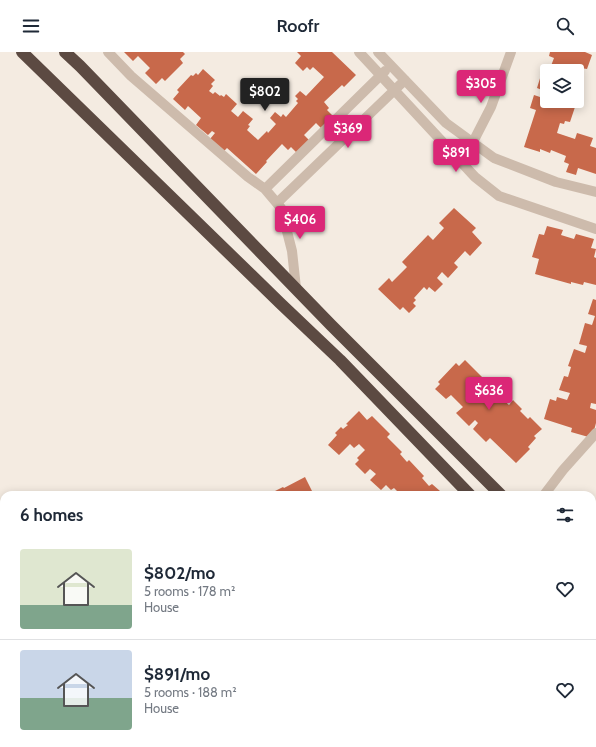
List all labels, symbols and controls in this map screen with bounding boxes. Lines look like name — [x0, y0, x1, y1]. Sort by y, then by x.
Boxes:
icon: menu — [20, 15, 42, 37]
text: Roofr — [277, 15, 319, 37]
icon: search — [554, 15, 576, 37]
map controls — [540, 64, 584, 108]
button: layers — [540, 64, 584, 108]
pin: $305 — [457, 70, 505, 104]
text: $305 — [466, 75, 496, 91]
pin: $802 — [241, 78, 289, 112]
text: $802 — [249, 83, 281, 99]
pin: $369 — [324, 115, 372, 149]
text: $369 — [333, 120, 363, 136]
pin: $891 — [432, 139, 480, 173]
text: $891 — [442, 144, 470, 160]
pin: $406 — [276, 206, 324, 240]
text: $406 — [284, 211, 316, 227]
pin: $636 — [465, 377, 513, 411]
text: $636 — [474, 382, 504, 398]
icon: filters — [554, 504, 576, 526]
text: 6 homes — [20, 505, 83, 525]
text: $802/mo — [144, 563, 215, 583]
icon: home — [52, 565, 100, 613]
icon: heart — [554, 578, 576, 600]
text: 5 rooms · 178 m² — [144, 583, 235, 599]
text: House — [144, 599, 179, 615]
text: $891/mo — [144, 664, 210, 684]
icon: home — [52, 666, 100, 714]
icon: heart — [554, 679, 576, 701]
text: 5 rooms · 188 m² — [144, 684, 237, 700]
text: House — [144, 700, 179, 716]

